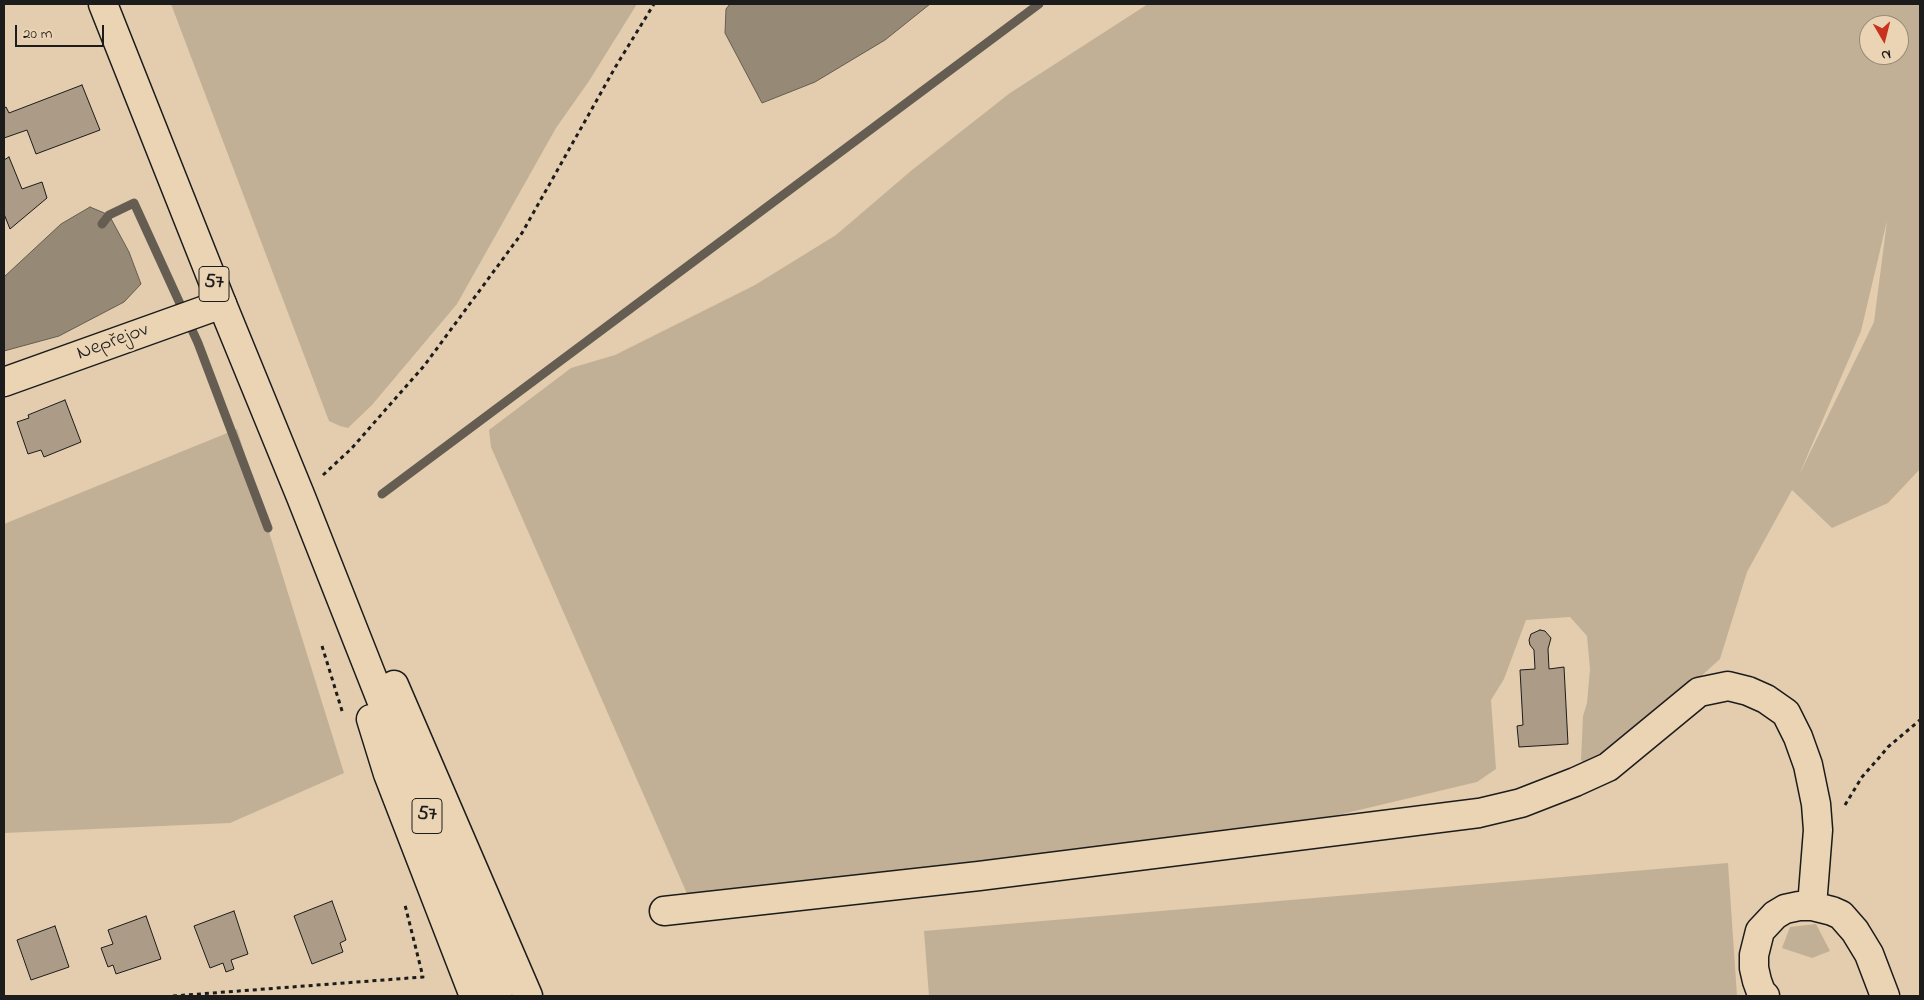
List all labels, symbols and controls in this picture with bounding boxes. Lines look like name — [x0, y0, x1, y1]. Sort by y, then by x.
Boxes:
scale bar — [18, 15, 106, 47]
north arrow — [1859, 15, 1909, 65]
text: 20 m — [23, 23, 52, 45]
text: N — [1880, 43, 1892, 65]
road number: 57 — [199, 266, 229, 302]
street label: Nepřejov — [74, 318, 152, 368]
road number: 57 — [412, 798, 442, 834]

